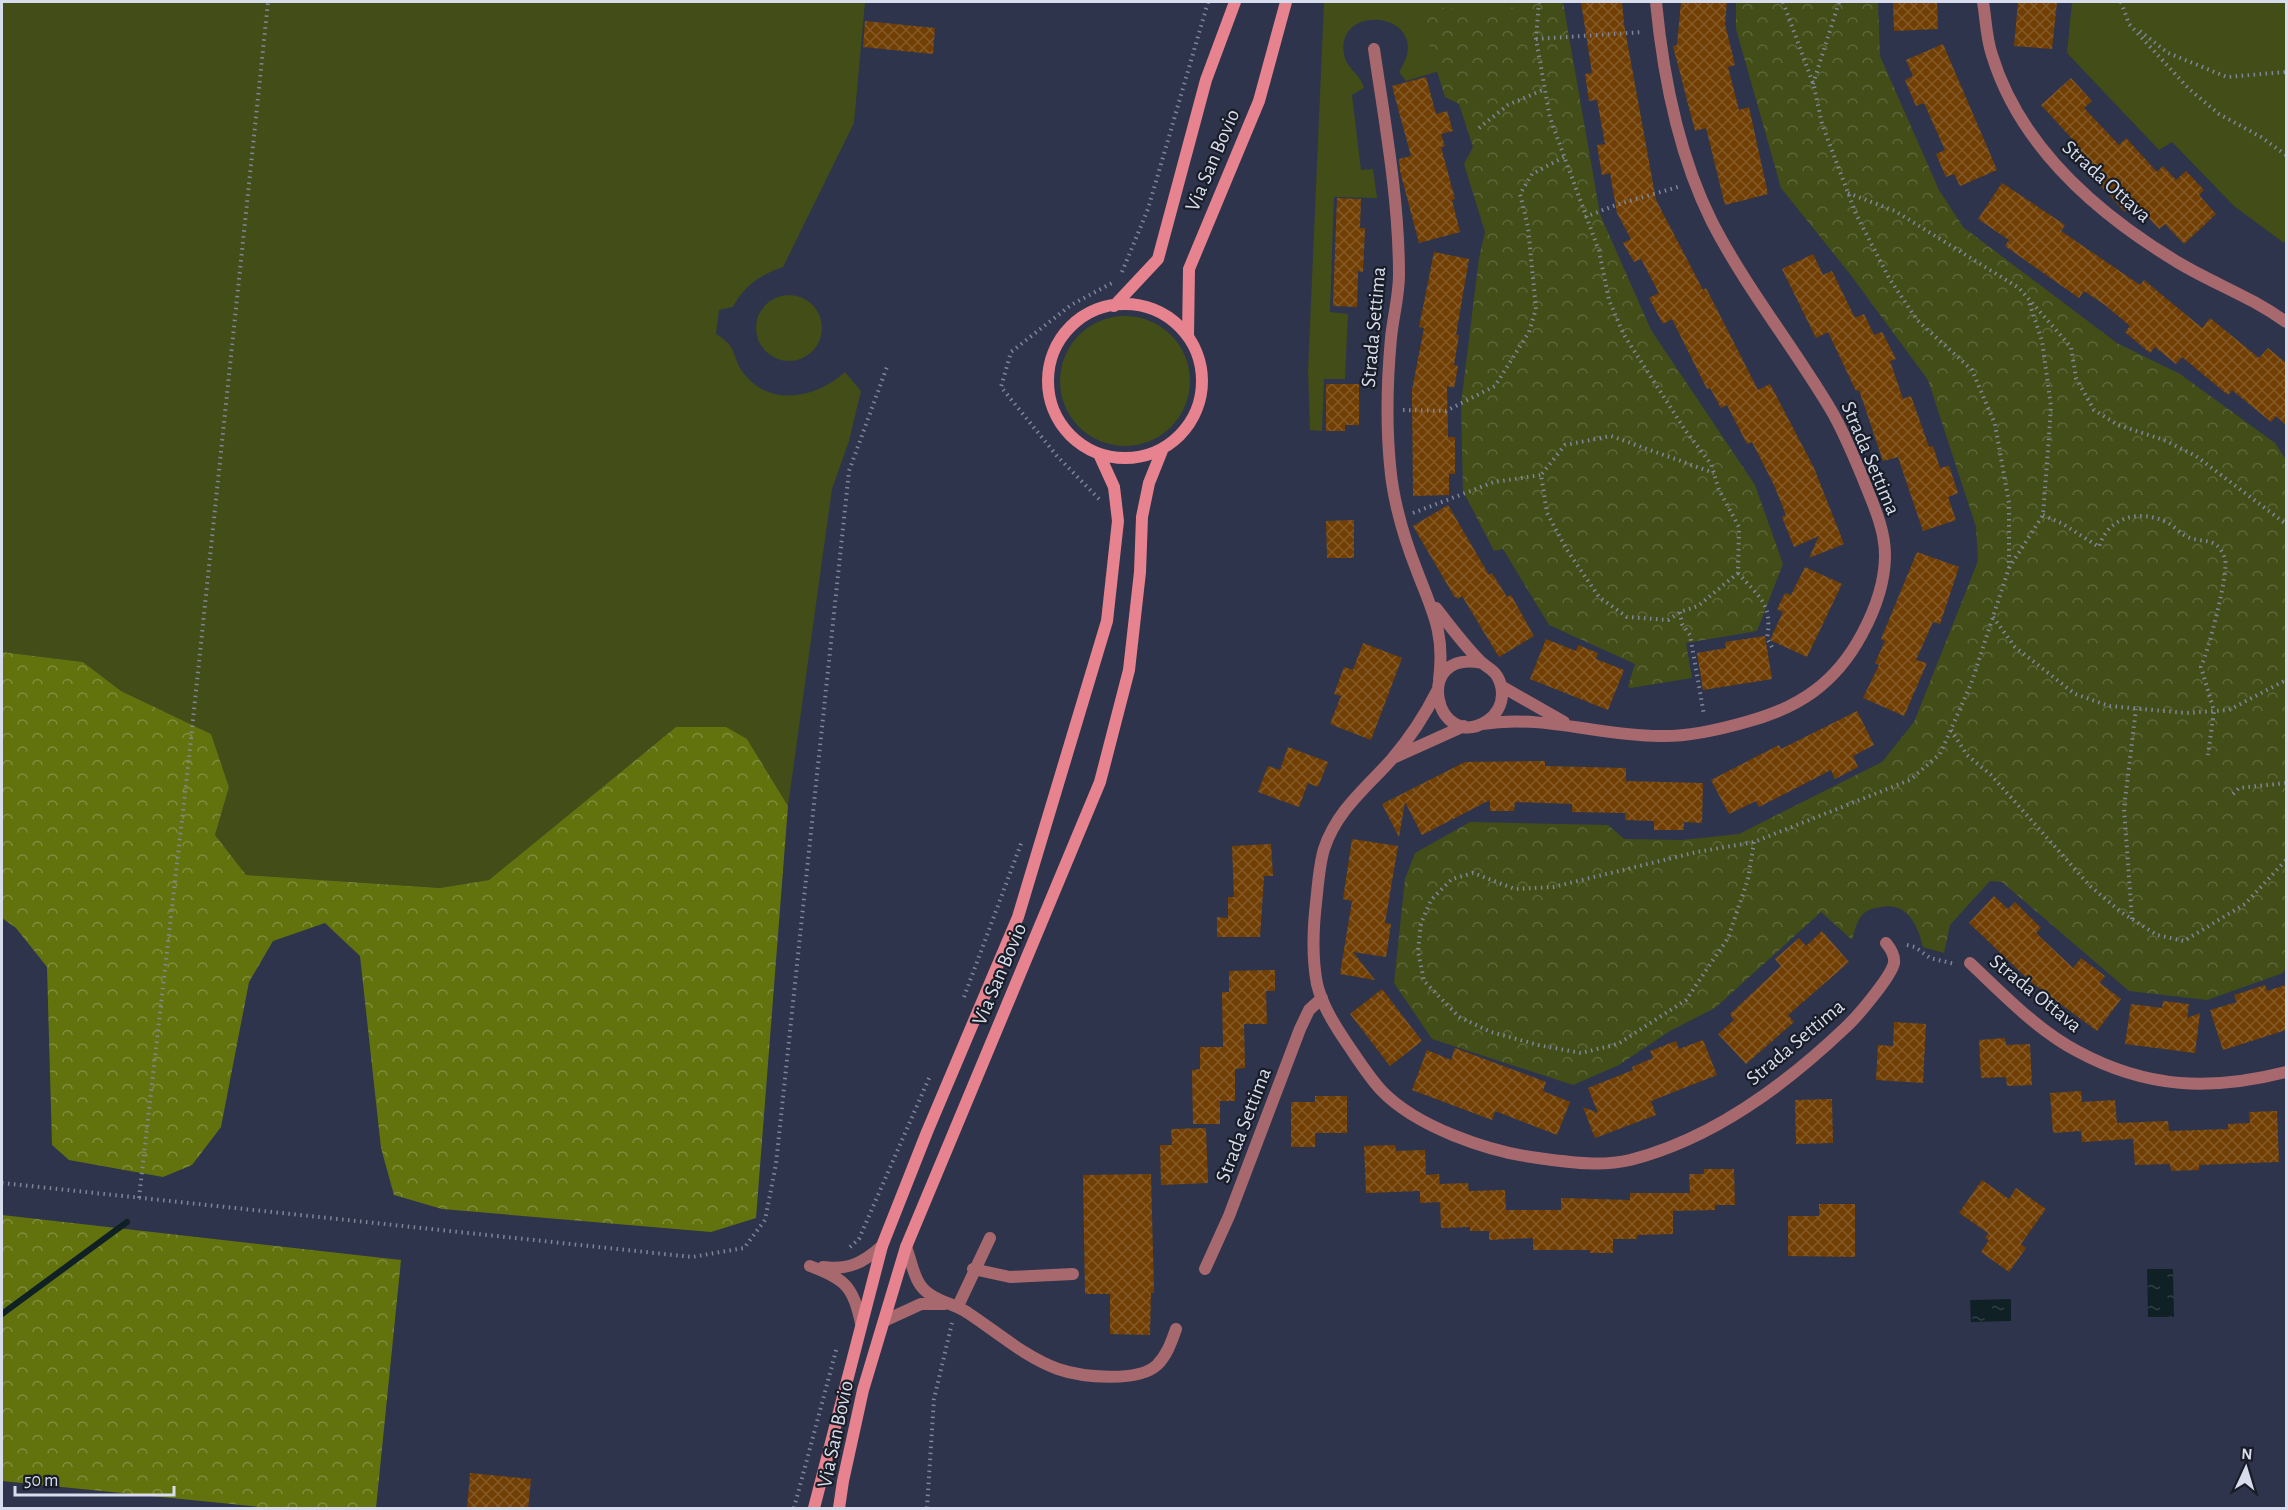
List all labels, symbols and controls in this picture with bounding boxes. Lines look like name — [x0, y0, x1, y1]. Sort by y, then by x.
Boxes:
street label: Via San Bovio — [1182, 106, 1243, 214]
street label: Strada Ottava — [2058, 136, 2155, 227]
street label: Strada Settima — [1358, 266, 1389, 388]
street label: Strada Settima — [1837, 398, 1904, 518]
street label: Via San Bovio — [969, 920, 1030, 1028]
street label: Strada Ottava — [1986, 950, 2086, 1037]
street label: Strada Settima — [1742, 995, 1849, 1089]
street label: Strada Settima — [1212, 1065, 1275, 1185]
street label: Via San Bovio — [814, 1379, 857, 1489]
north arrow — [2216, 1438, 2276, 1498]
text: N — [2241, 1446, 2253, 1462]
scale bar — [15, 1459, 174, 1497]
text: 50 m — [24, 1472, 58, 1490]

